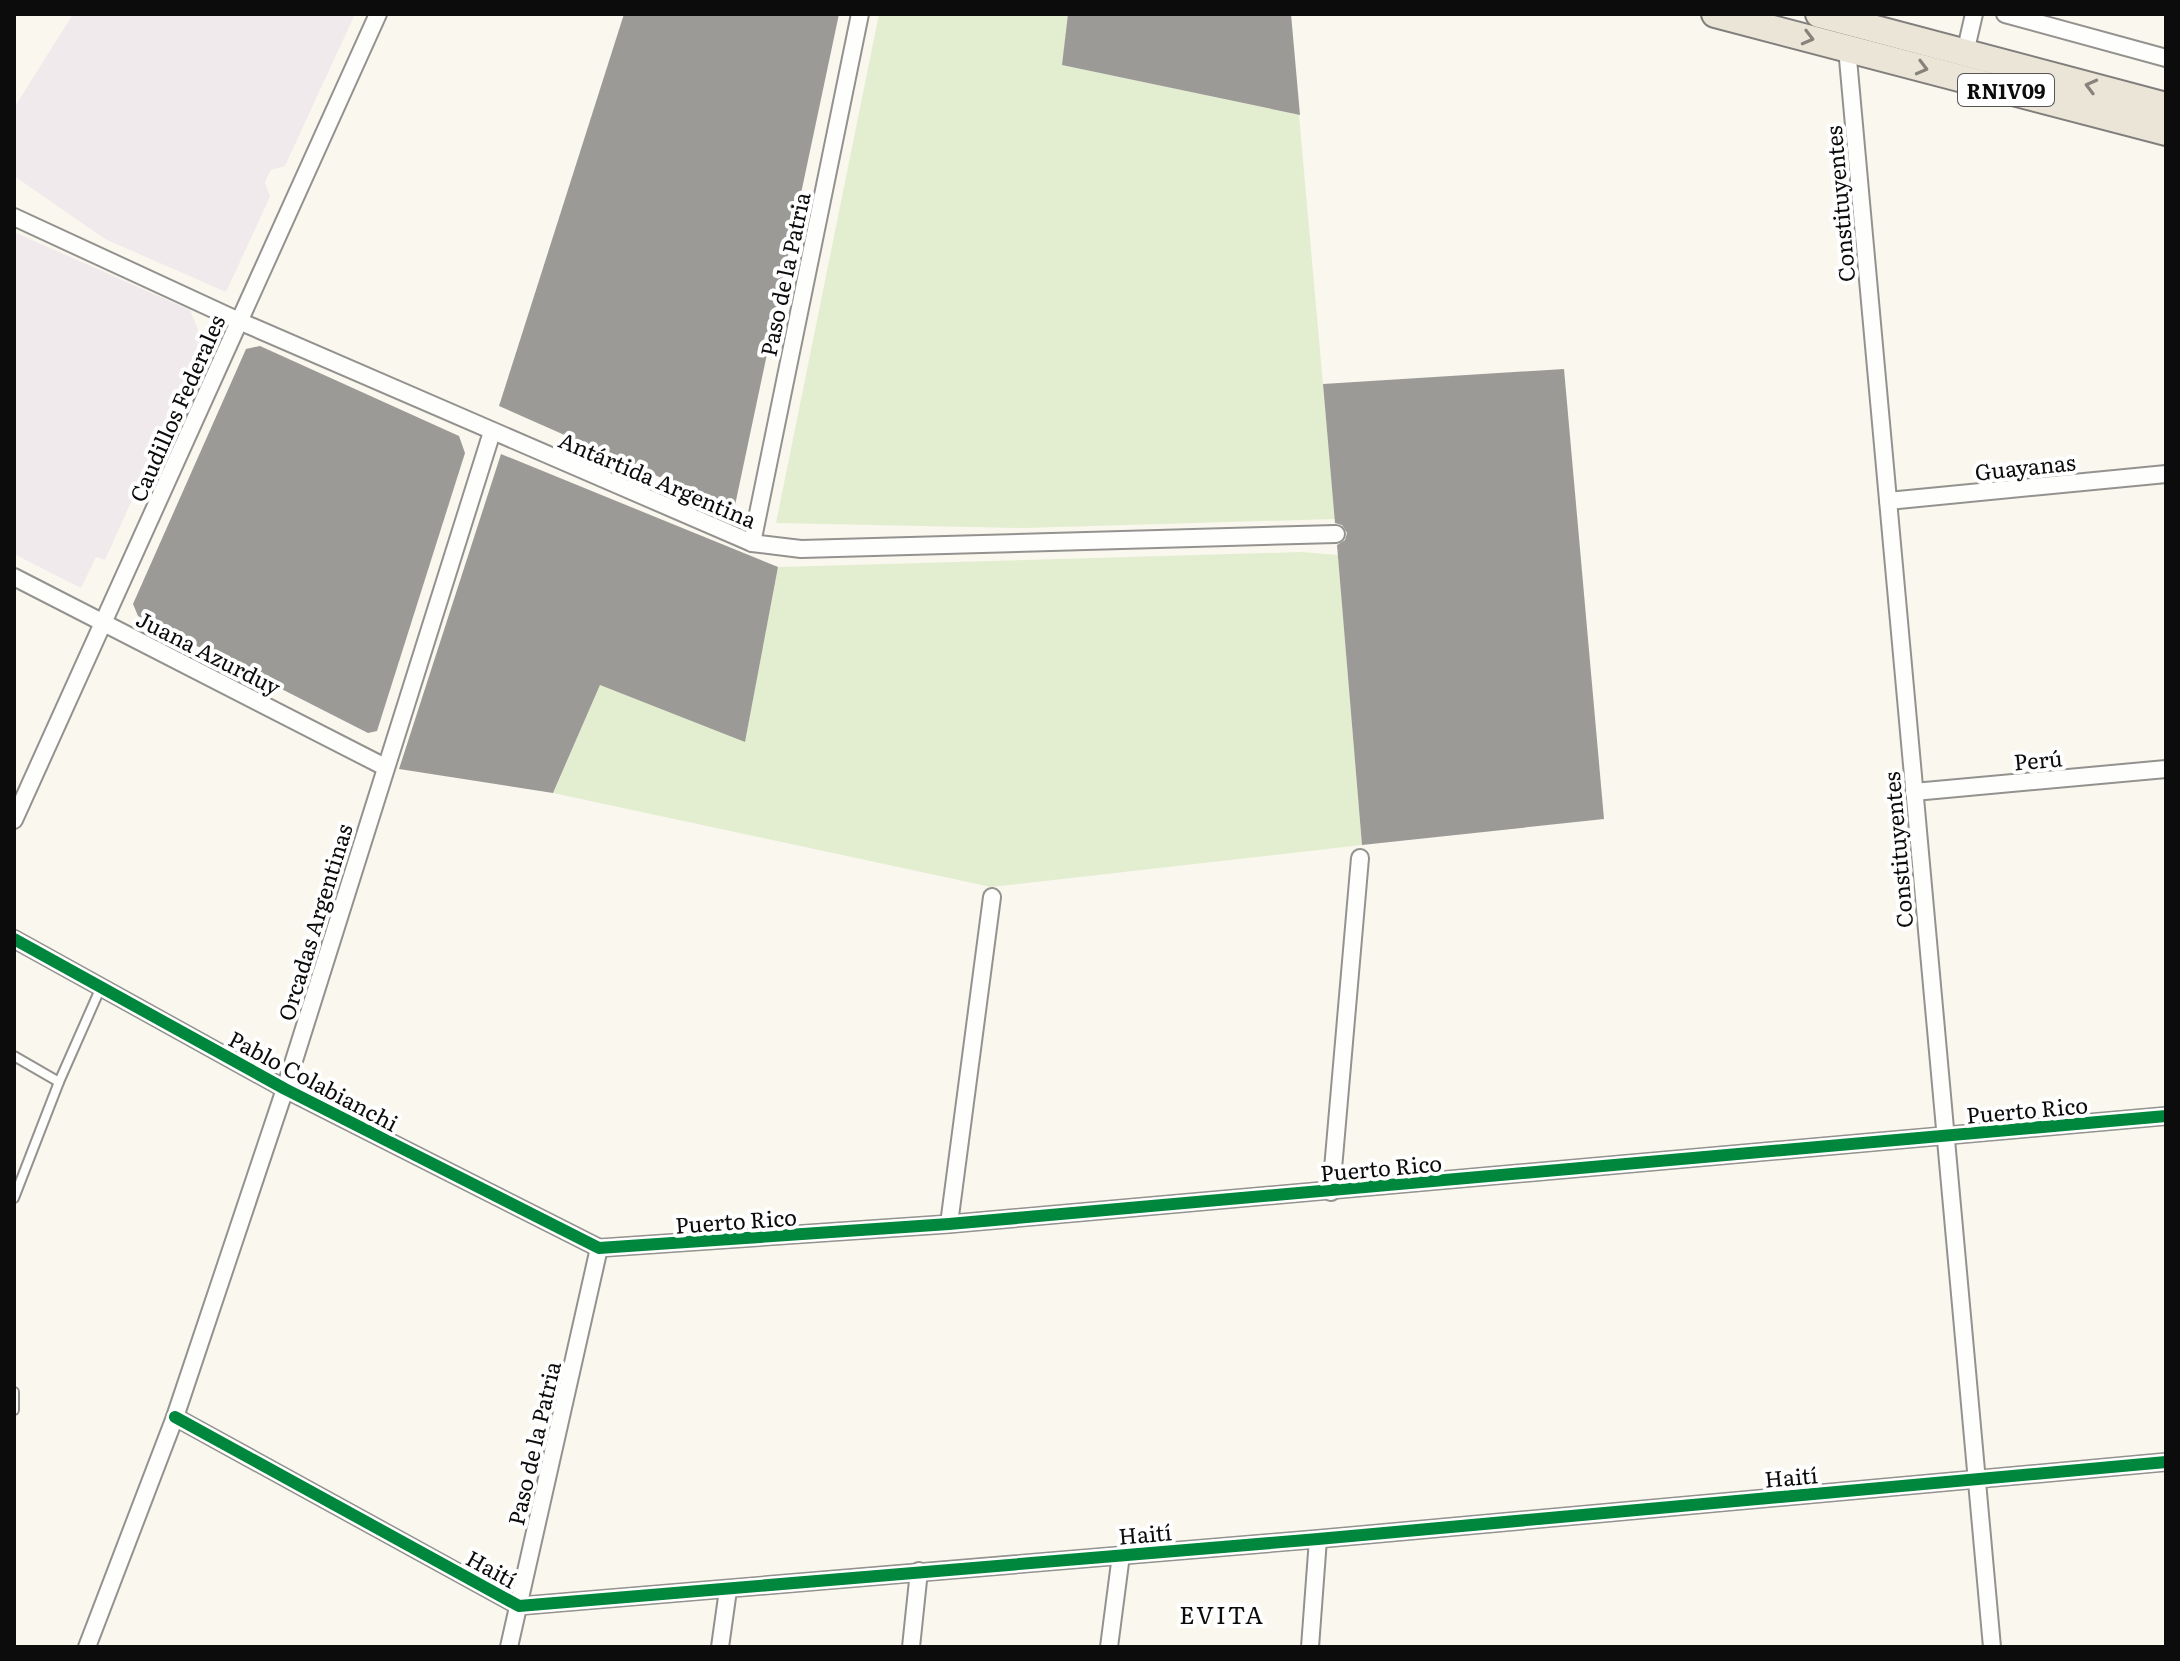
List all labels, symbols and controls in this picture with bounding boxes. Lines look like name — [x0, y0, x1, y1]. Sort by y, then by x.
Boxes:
one-way arrow — [1801, 29, 1814, 46]
one-way arrow — [1915, 58, 1928, 75]
road number: RN1V09 — [1958, 74, 2054, 106]
one-way arrow — [2084, 79, 2098, 96]
street label: Constituyentes — [1816, 124, 1862, 283]
street label: Paso de la Patria — [750, 189, 818, 359]
street label: Caudillos Federales — [120, 309, 232, 507]
street label: Antártida Argentina — [554, 422, 762, 536]
street label: Guayanas — [1973, 444, 2077, 488]
street label: Juana Azurduy — [131, 601, 287, 703]
street label: Perú — [2012, 740, 2064, 778]
street label: Constituyentes — [1874, 770, 1920, 929]
street label: Orcadas Argentinas — [268, 819, 360, 1025]
street label: Pablo Colabianchi — [223, 1021, 405, 1139]
street label: Puerto Rico — [1965, 1087, 2089, 1131]
street label: Puerto Rico — [1319, 1145, 1443, 1189]
street label: Puerto Rico — [674, 1199, 798, 1241]
street label: Paso de la Patria — [498, 1358, 568, 1528]
street label: Haití — [1763, 1457, 1819, 1495]
street label: Haití — [1117, 1514, 1173, 1552]
street label: Haití — [461, 1541, 523, 1595]
district label: EVITA — [1179, 1596, 1265, 1631]

